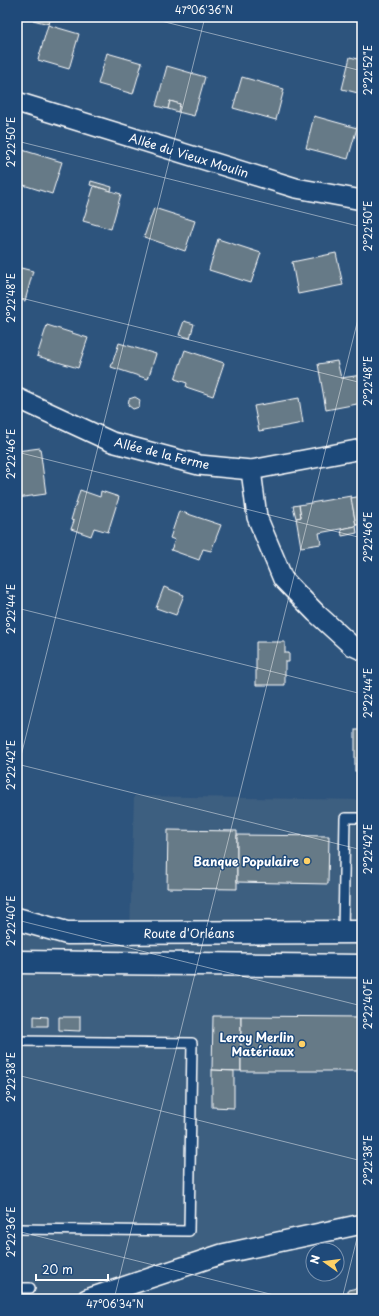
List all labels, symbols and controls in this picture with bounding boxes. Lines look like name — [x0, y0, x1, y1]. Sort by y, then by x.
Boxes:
text: 47°06'36"N — [175, 2, 233, 17]
text: 2°22'52"E — [360, 45, 375, 95]
text: 2°22'50"E — [3, 117, 18, 167]
street label: Allée du Vieux Moulin — [127, 128, 251, 182]
text: 2°22'50"E — [360, 201, 375, 251]
text: 2°22'48"E — [3, 273, 18, 323]
text: 2°22'48"E — [360, 356, 375, 406]
text: 2°22'46"E — [3, 429, 18, 479]
street label: Allée de la Ferme — [112, 432, 212, 474]
text: 2°22'46"E — [360, 512, 375, 562]
text: 2°22'44"E — [3, 584, 18, 634]
text: 2°22'44"E — [360, 668, 375, 718]
text: 2°22'42"E — [3, 740, 18, 790]
text: 2°22'42"E — [360, 824, 375, 874]
place label: Banque Populaire — [193, 852, 299, 870]
marker: Banque Populaire — [302, 856, 312, 866]
text: 2°22'40"E — [3, 896, 18, 946]
street label: Route d'Orléans — [143, 924, 235, 942]
text: 2°22'40"E — [360, 979, 375, 1029]
place label: Leroy Merlin Matériaux — [219, 1028, 294, 1060]
marker: Leroy Merlin Matériaux — [297, 1039, 307, 1049]
text: 2°22'38"E — [3, 1052, 18, 1102]
text: 2°22'38"E — [360, 1135, 375, 1185]
text: 2°22'36"E — [3, 1207, 18, 1257]
north arrow — [305, 1242, 345, 1282]
text: N — [306, 1253, 324, 1266]
scale bar — [36, 1256, 108, 1282]
text: 20 m — [42, 1260, 73, 1278]
text: 47°06'34"N — [86, 1296, 144, 1311]

